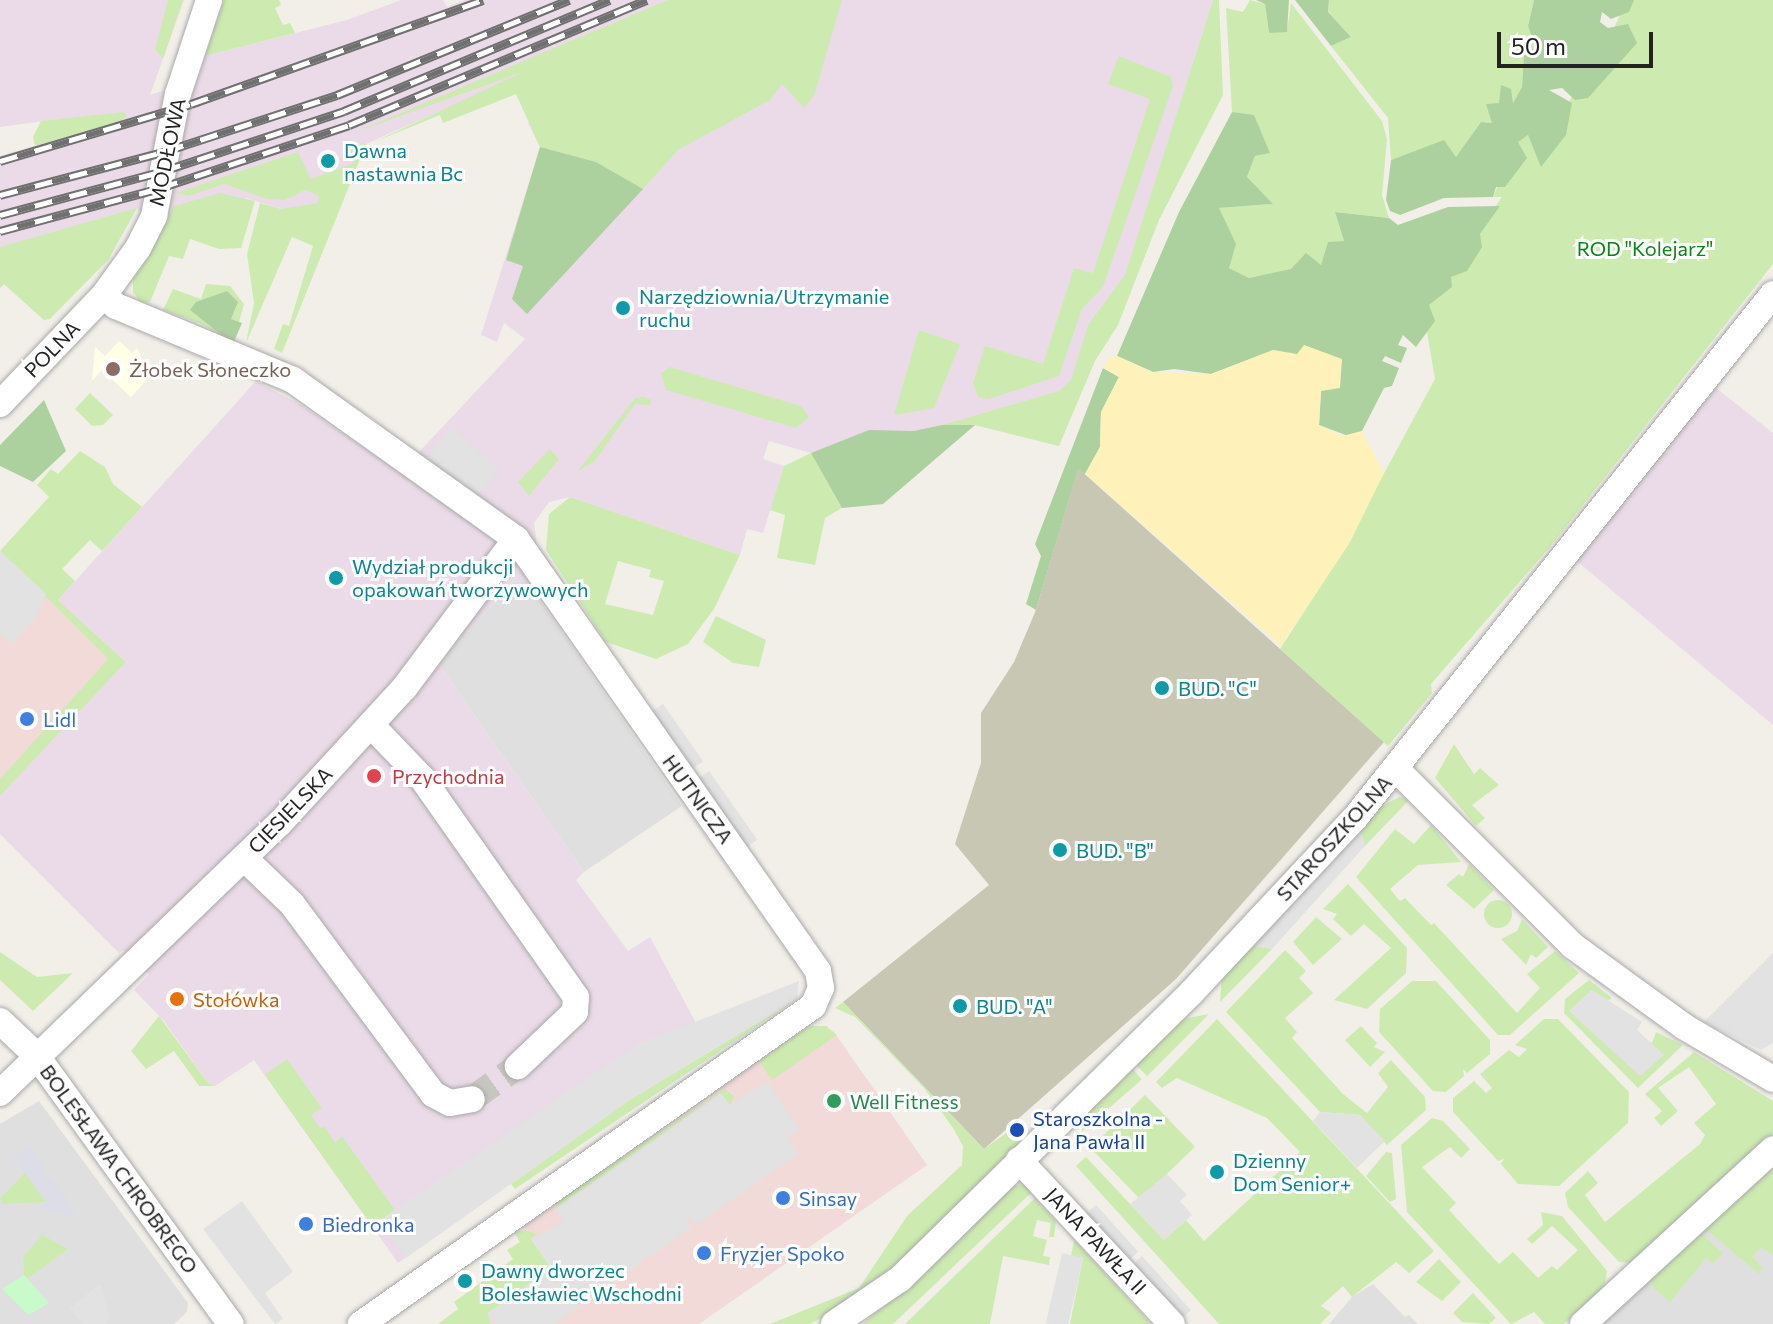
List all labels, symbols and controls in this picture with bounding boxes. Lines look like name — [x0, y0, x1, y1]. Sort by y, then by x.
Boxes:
scale bar — [1501, 16, 1657, 66]
text: 50 m — [1511, 31, 1566, 60]
street label: MODŁOWA — [144, 96, 190, 208]
place label: Dawna nastawnia Bc — [344, 138, 463, 185]
marker: Dawna nastawnia Bc — [319, 152, 337, 170]
park label: ROD "Kolejarz" — [1577, 236, 1713, 260]
place label: Narzędziownia/Utrzymanie ruchu — [639, 284, 889, 331]
marker: Narzędziownia/Utrzymanie ruchu — [614, 299, 632, 317]
street label: POLNA — [19, 316, 85, 382]
place label: Żłobek Słoneczko — [129, 357, 291, 381]
marker: Żłobek Słoneczko — [104, 360, 122, 378]
place label: Wydział produkcji opakowań tworzywowych — [352, 554, 588, 601]
marker: Wydział produkcji opakowań tworzywowych — [327, 569, 345, 587]
place label: BUD. "C" — [1178, 676, 1257, 700]
marker: BUD. "C" — [1153, 679, 1171, 697]
place label: Lidl — [43, 707, 76, 731]
marker: Lidl — [18, 710, 36, 728]
street label: HUTNICZA — [658, 750, 738, 848]
street label: CIESIELSKA — [243, 762, 337, 858]
place label: Przychodnia — [392, 764, 504, 788]
marker: Przychodnia — [363, 765, 385, 787]
street label: STAROSZKOLNA — [1271, 770, 1397, 906]
place label: BUD. "B" — [1076, 838, 1154, 862]
marker: BUD. "B" — [1051, 841, 1069, 859]
place label: Stołówka — [193, 987, 279, 1011]
marker: Stołówka — [168, 990, 186, 1008]
place label: BUD. "A" — [976, 994, 1053, 1018]
marker: BUD. "A" — [951, 997, 969, 1015]
street label: BOLESŁAWA CHROBREGO — [35, 1060, 203, 1278]
place label: Well Fitness — [850, 1089, 959, 1113]
marker: Well Fitness — [825, 1092, 843, 1110]
place label: Staroszkolna - Jana Pawła II — [1033, 1106, 1163, 1153]
marker: Staroszkolna - Jana Pawła II — [1008, 1121, 1026, 1139]
place label: Dzienny Dom Senior+ — [1233, 1148, 1352, 1195]
marker: Dzienny Dom Senior+ — [1208, 1163, 1226, 1181]
street label: JANA PAWŁA II — [1041, 1183, 1151, 1299]
place label: Sinsay — [799, 1186, 857, 1210]
marker: Sinsay — [774, 1189, 792, 1207]
place label: Biedronka — [322, 1212, 415, 1236]
marker: Biedronka — [297, 1215, 315, 1233]
place label: Fryzjer Spoko — [720, 1241, 845, 1265]
marker: Fryzjer Spoko — [695, 1244, 713, 1262]
place label: Dawny dworzec Bolesławiec Wschodni — [481, 1258, 682, 1305]
marker: Dawny dworzec Bolesławiec Wschodni — [456, 1272, 474, 1290]

